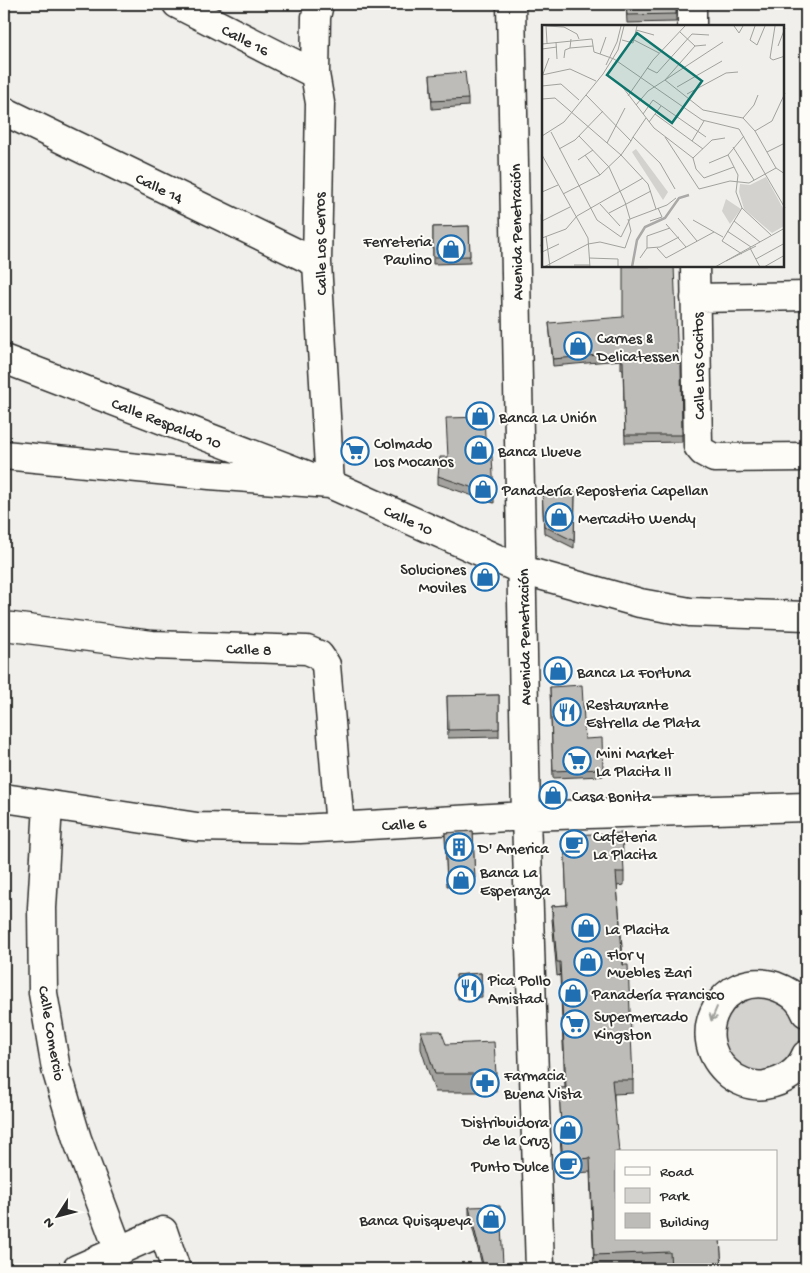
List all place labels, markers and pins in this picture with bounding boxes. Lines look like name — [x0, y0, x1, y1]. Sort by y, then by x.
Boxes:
place label: Ferreteria Paulino — [362, 234, 433, 271]
shop icon: Ferreteria Paulino — [436, 234, 466, 264]
shop icon: Carnes & Delicatessen — [563, 331, 593, 361]
place label: Carnes & Delicatessen — [596, 331, 680, 368]
shop icon: Banca La Unión — [465, 401, 495, 431]
place label: Banca La Unión — [498, 410, 597, 429]
shop icon: Banca Llueve — [464, 435, 494, 465]
supermarket icon: Colmado Los Mocanos — [340, 436, 370, 466]
place label: Colmado Los Mocanos — [374, 436, 454, 473]
place label: Banca Llueve — [497, 444, 582, 463]
shop icon: Panadería Reposteria Capellan — [468, 474, 498, 504]
place label: Panadería Reposteria Capellan — [501, 483, 709, 502]
shop icon: Mercadito Wendy — [544, 502, 574, 532]
place label: Mercadito Wendy — [578, 511, 696, 530]
place label: Soluciones Moviles — [400, 562, 467, 599]
shop icon: Soluciones Moviles — [470, 562, 500, 592]
shop icon: Banca La Fortuna — [543, 656, 573, 686]
place label: Banca La Fortuna — [576, 665, 692, 684]
restaurant icon: Restaurante Estrella de Plata — [552, 697, 582, 727]
place label: Restaurante Estrella de Plata — [586, 697, 701, 734]
supermarket icon: Mini Market La Placita II — [562, 746, 592, 776]
place label: Mini Market La Placita II — [596, 746, 674, 783]
shop icon: Casa Bonita — [538, 780, 568, 810]
place label: Casa Bonita — [572, 789, 652, 808]
cafe icon: Cafeteria La Placita — [559, 829, 589, 859]
place label: Cafeteria La Placita — [593, 829, 658, 866]
building icon: D' America — [444, 832, 474, 862]
place label: D' America — [477, 841, 550, 860]
shop icon: Banca La Esperanza — [446, 865, 476, 895]
place label: Banca La Esperanza — [479, 865, 551, 902]
shop icon: La Placita — [571, 913, 601, 943]
place label: La Placita — [605, 922, 670, 941]
shop icon: Flor y Muebles Zari — [573, 947, 603, 977]
place label: Flor y Muebles Zari — [606, 947, 692, 984]
restaurant icon: Pica Pollo Amistad — [454, 973, 484, 1003]
place label: Pica Pollo Amistad — [487, 973, 551, 1010]
shop icon: Panadería Francisco — [558, 978, 588, 1008]
place label: Panadería Francisco — [591, 987, 725, 1006]
supermarket icon: Supermercado Kingston — [560, 1009, 590, 1039]
place label: Supermercado Kingston — [594, 1009, 688, 1046]
pharmacy icon: Farmacia Buena Vista — [470, 1068, 500, 1098]
place label: Farmacia Buena Vista — [503, 1068, 583, 1105]
place label: Distribuidora de la Cruz — [461, 1115, 550, 1152]
shop icon: Distribuidora de la Cruz — [553, 1115, 583, 1145]
cafe icon: Punto Dulce — [553, 1150, 583, 1180]
place label: Punto Dulce — [470, 1159, 550, 1178]
shop icon: Banca Quisqueya — [476, 1204, 506, 1234]
place label: Banca Quisqueya — [359, 1213, 473, 1232]

